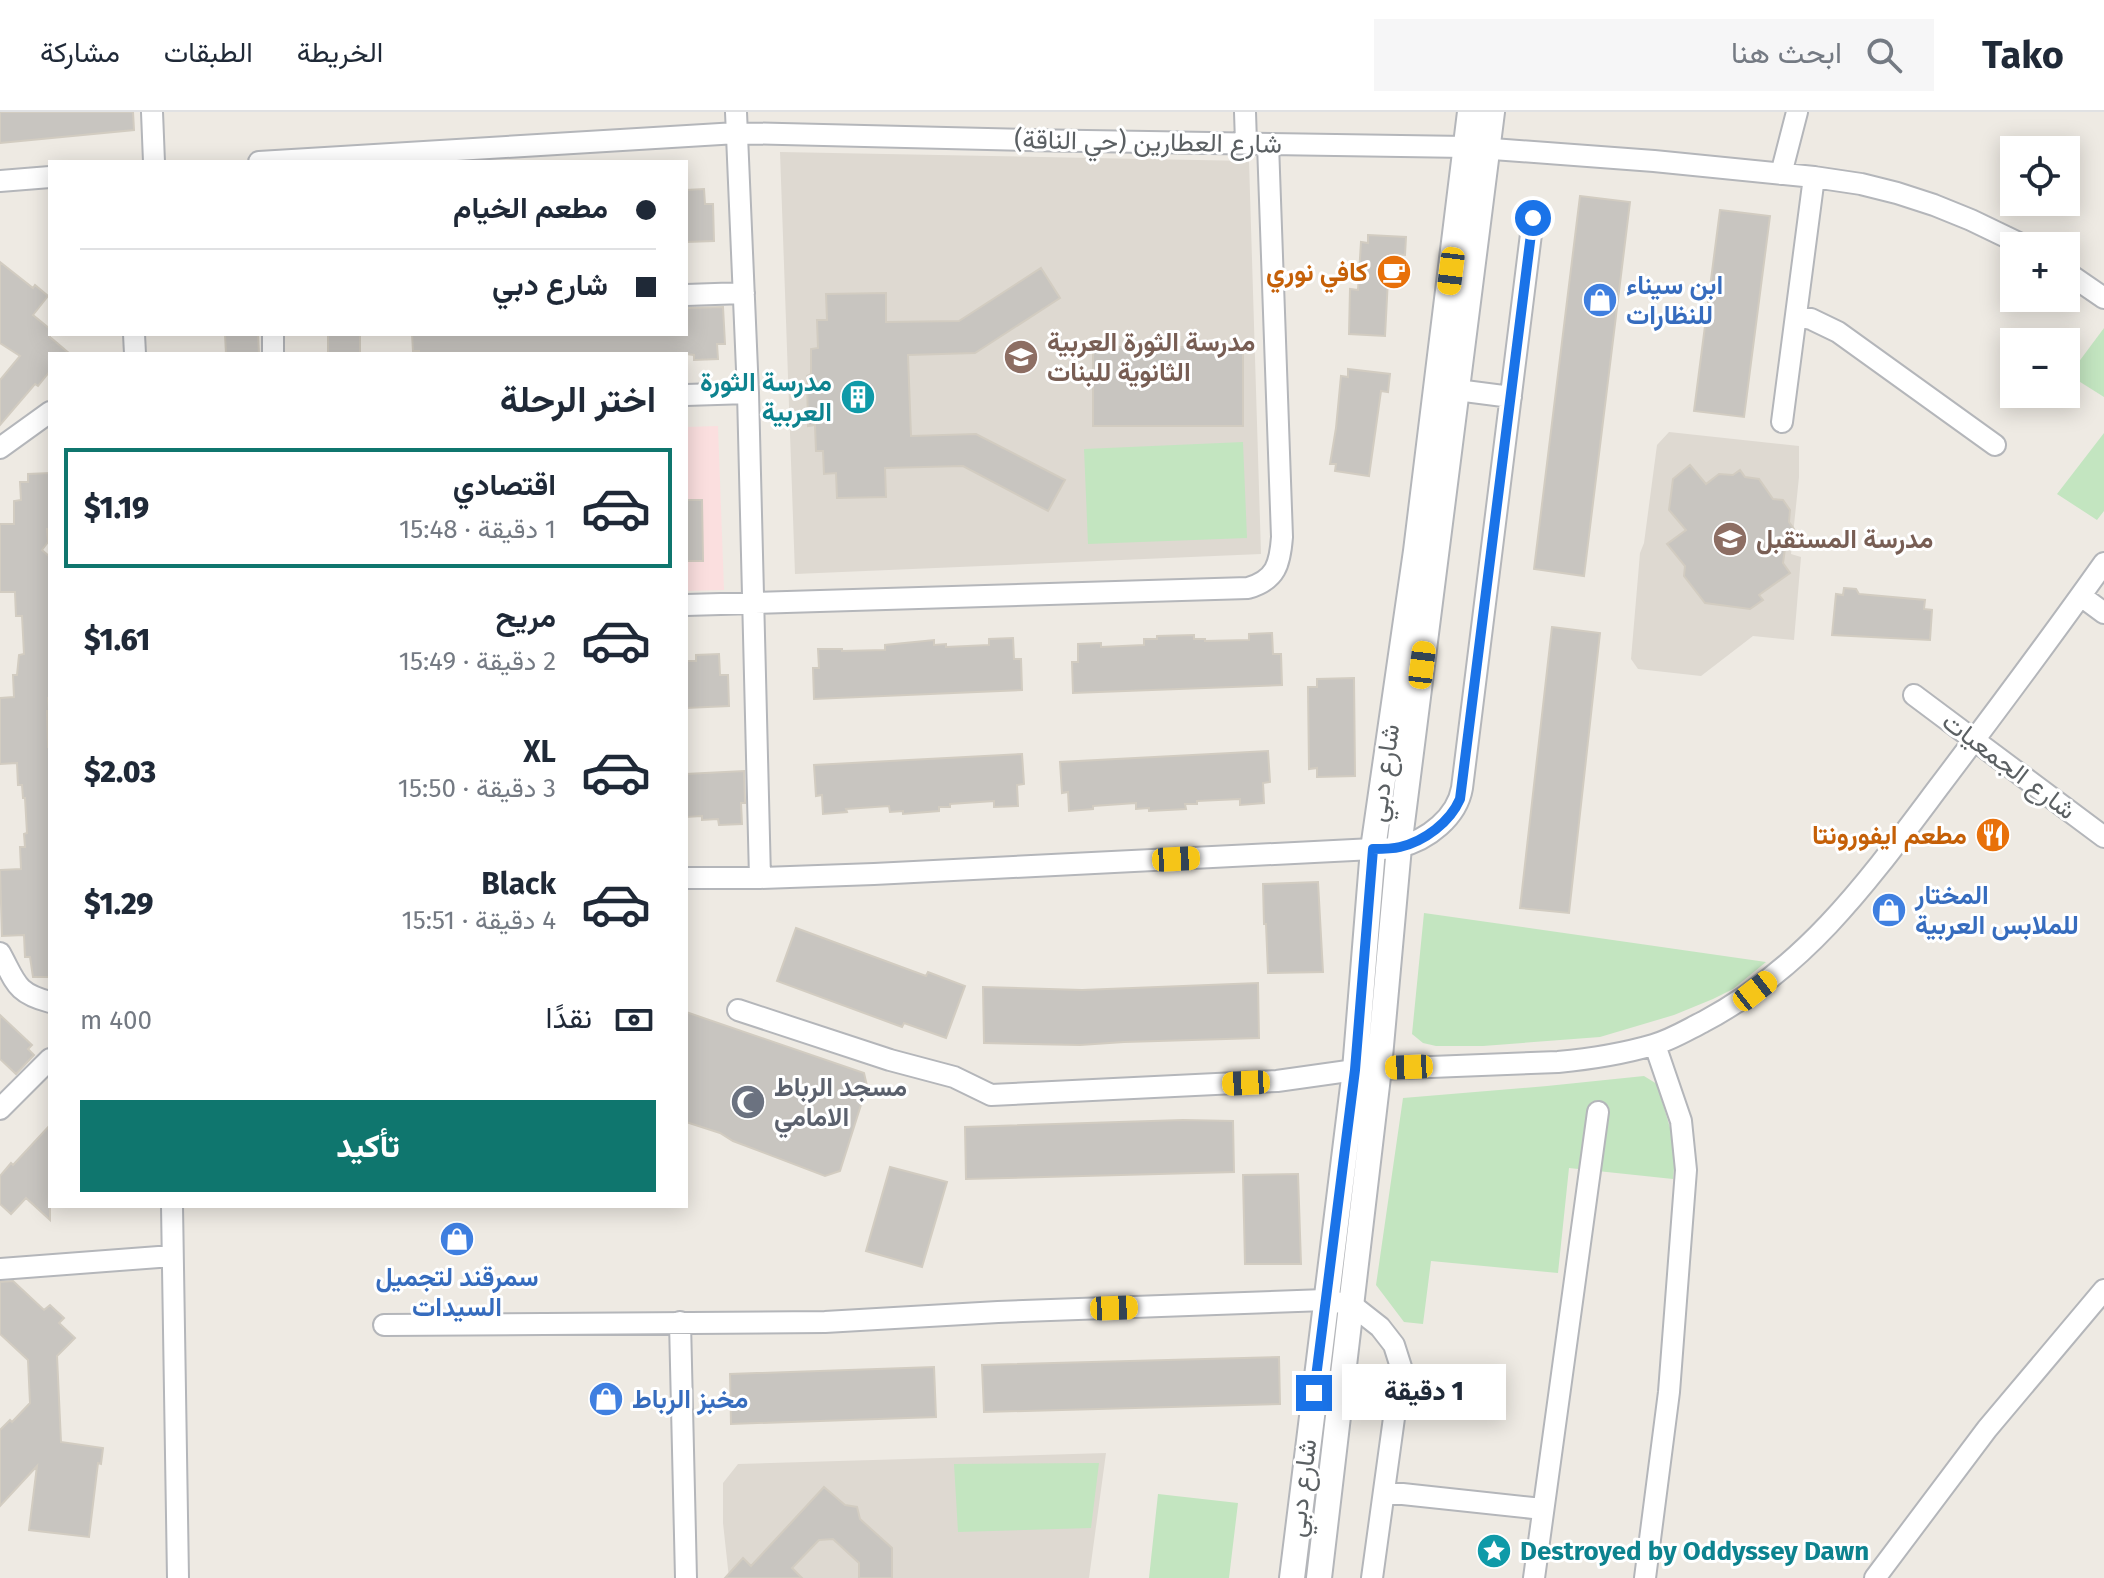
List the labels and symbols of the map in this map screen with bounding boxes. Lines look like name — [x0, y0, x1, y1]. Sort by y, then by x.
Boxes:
street label: شارع العطارين (حي الناقة) — [1014, 124, 1282, 165]
route start — [1515, 200, 1551, 236]
car — [1436, 246, 1466, 296]
cafe icon: كافي نوري — [1375, 253, 1413, 291]
place label: كافي نوري — [1266, 257, 1368, 294]
place label: ابن سيناء للنظارات — [1626, 270, 1723, 331]
shop icon: ابن سيناء للنظارات — [1581, 281, 1619, 319]
place label: مدرسة الثورة العربية الثانوية للبنات — [1047, 327, 1255, 388]
school or university icon: مدرسة الثورة العربية الثانوية للبنات — [1002, 338, 1040, 376]
place label: مدرسة الثورة العربية — [700, 367, 832, 428]
building icon: مدرسة الثورة العربية — [839, 378, 877, 416]
school or university icon: مدرسة المستقبل — [1711, 520, 1749, 558]
place label: مدرسة المستقبل — [1756, 524, 1933, 555]
car — [1407, 640, 1437, 690]
street label: شارع الجمعيات — [1935, 706, 2082, 828]
street label: شارع دبي — [1362, 722, 1411, 825]
restaurant icon: مطعم ايفورونتا — [1974, 816, 2012, 854]
place label: مطعم ايفورونتا — [1812, 820, 1967, 852]
car — [1151, 846, 1201, 872]
place label: المختار للملابس العربية — [1914, 880, 2079, 941]
shop icon: المختار للملابس العربية — [1870, 891, 1908, 929]
car — [1729, 967, 1781, 1015]
car — [1385, 1054, 1433, 1080]
car — [1221, 1070, 1271, 1096]
place label: مسجد الرباط الامامي — [774, 1072, 907, 1139]
mosque icon: مسجد الرباط الامامي — [729, 1083, 767, 1121]
shop icon: سمرقند لتجميل السيدات — [438, 1220, 476, 1258]
place label: سمرقند لتجميل السيدات — [375, 1262, 539, 1323]
car — [1090, 1295, 1138, 1321]
callout: 1 دقيقة — [1342, 1365, 1506, 1421]
route end — [1296, 1375, 1332, 1411]
shop icon: مخبز الرباط — [587, 1380, 625, 1418]
place label: مخبز الرباط — [632, 1384, 748, 1415]
street label: شارع دبي — [1281, 1437, 1328, 1539]
place icon: Destroyed by Oddyssey Dawn — [1475, 1532, 1513, 1570]
place label: Destroyed by Oddyssey Dawn — [1520, 1536, 1869, 1567]

